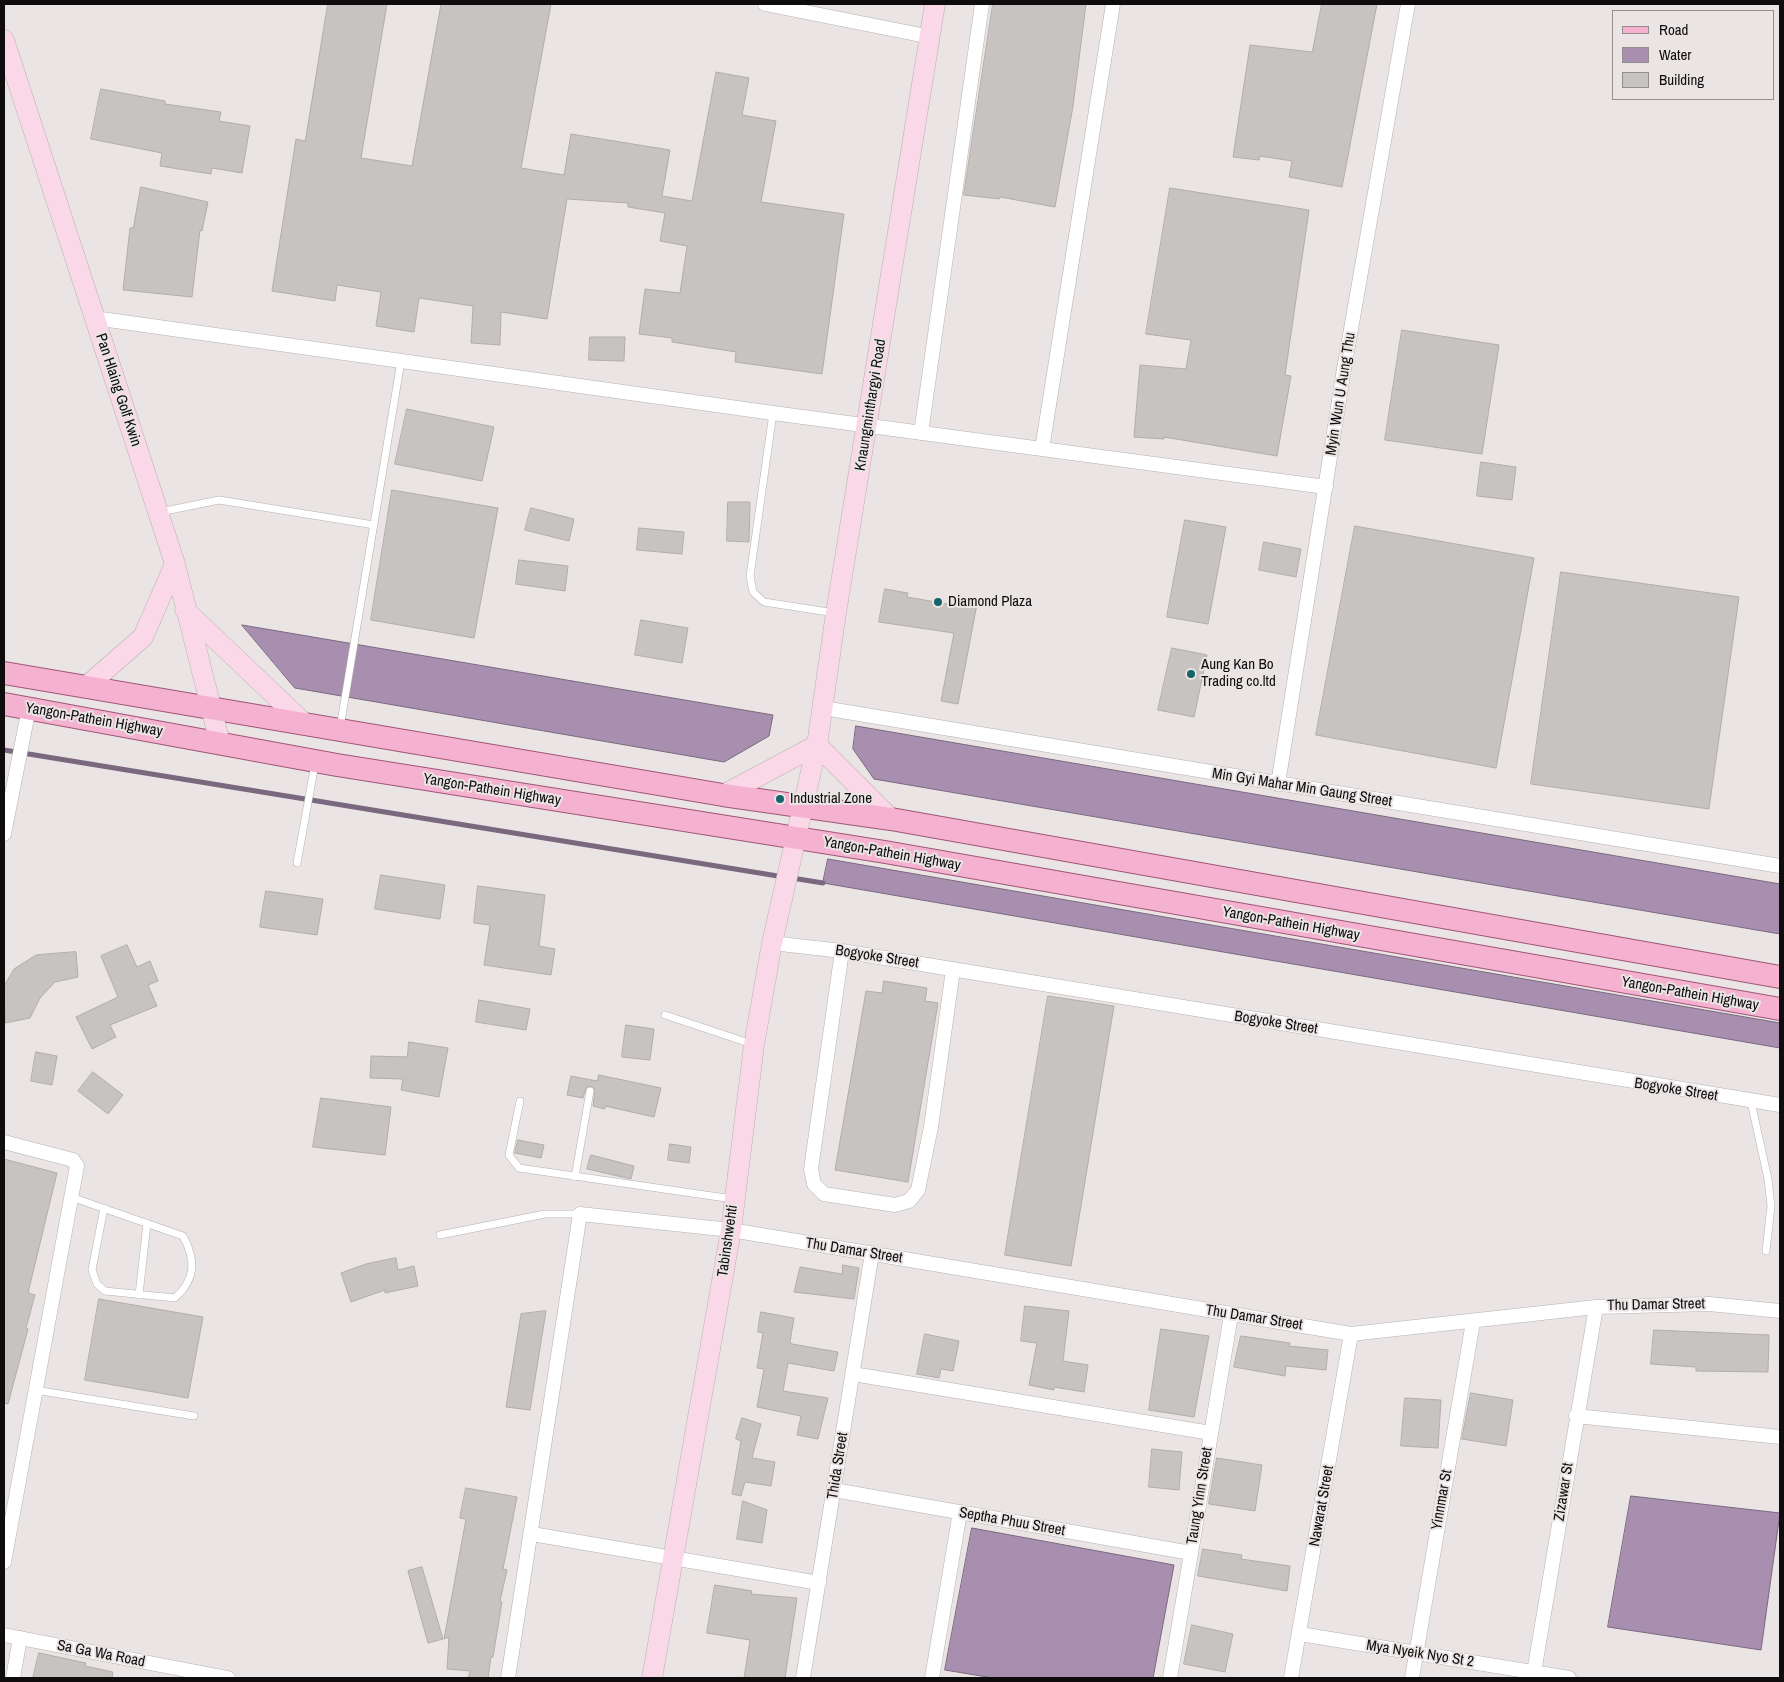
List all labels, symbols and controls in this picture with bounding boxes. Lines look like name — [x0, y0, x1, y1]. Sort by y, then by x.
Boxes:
legend — [1612, 10, 1774, 100]
text: Road — [1659, 19, 1688, 40]
text: Water — [1659, 44, 1691, 65]
text: Building — [1659, 69, 1704, 90]
street label: Pan Hlaing Golf Kwin — [91, 331, 145, 449]
street label: Myin Wun U Aung Thu — [1322, 331, 1360, 457]
street label: Knaungminthargyi Road — [852, 338, 890, 472]
place label: Diamond Plaza — [948, 593, 1032, 611]
marker: Diamond Plaza — [932, 596, 944, 608]
place label: Aung Kan Bo Trading co.ltd — [1201, 656, 1276, 691]
marker: Aung Kan Bo Trading co.ltd — [1185, 668, 1197, 680]
street label: Yangon-Pathein Highway — [24, 699, 164, 741]
street label: Min Gyi Mahar Min Gaung Street — [1211, 765, 1393, 811]
street label: Yangon-Pathein Highway — [422, 770, 562, 810]
place label: Industrial Zone — [790, 790, 872, 808]
marker: Industrial Zone — [774, 793, 786, 805]
street label: Yangon-Pathein Highway — [822, 833, 962, 875]
street label: Yangon-Pathein Highway — [1221, 903, 1361, 945]
street label: Bogyoke Street — [834, 942, 920, 972]
street label: Yangon-Pathein Highway — [1620, 973, 1760, 1015]
street label: Bogyoke Street — [1233, 1008, 1319, 1038]
street label: Bogyoke Street — [1633, 1075, 1719, 1105]
street label: Tabinshwehti — [714, 1204, 742, 1278]
street label: Thu Damar Street — [804, 1234, 904, 1268]
street label: Thu Damar Street — [1607, 1295, 1705, 1315]
street label: Thu Damar Street — [1204, 1301, 1304, 1335]
street label: Thida Street — [824, 1431, 852, 1501]
street label: Taung Yinn Street — [1183, 1446, 1217, 1546]
street label: Zizawar St — [1551, 1462, 1577, 1522]
street label: Nawarat Street — [1306, 1464, 1338, 1548]
street label: Yinnmar St — [1428, 1468, 1456, 1532]
street label: Septha Phuu Street — [958, 1504, 1066, 1540]
street label: Sa Ga Wa Road — [56, 1637, 146, 1671]
street label: Mya Nyeik Nyo St 2 — [1365, 1637, 1475, 1671]

